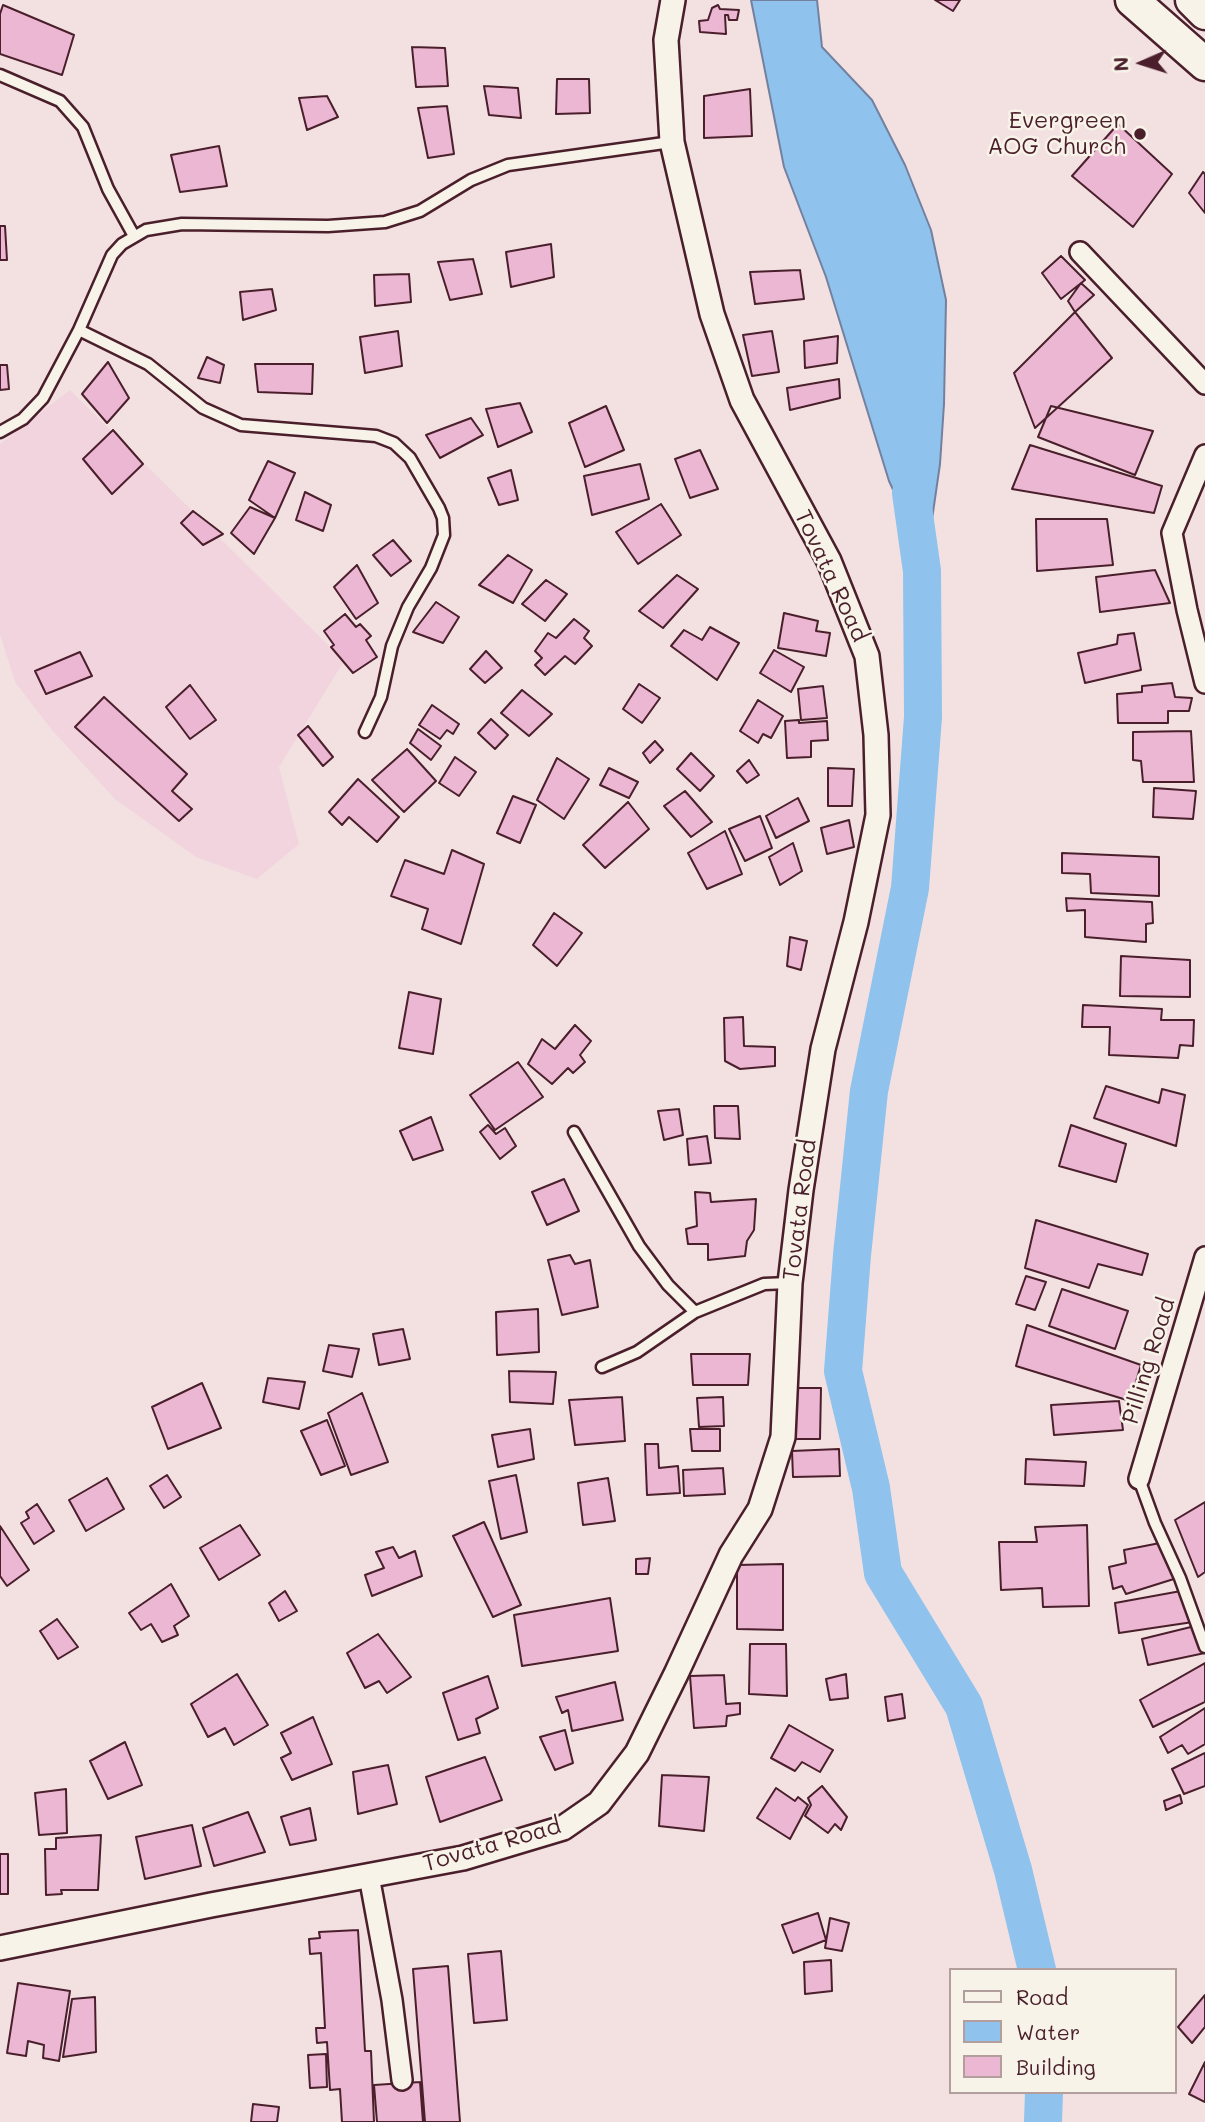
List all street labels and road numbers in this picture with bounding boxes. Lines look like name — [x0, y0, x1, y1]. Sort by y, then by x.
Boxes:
street label: Tovata Road — [788, 506, 874, 646]
street label: Tovata Road — [778, 1138, 822, 1282]
street label: Pilling Road — [1117, 1295, 1181, 1427]
street label: Tovata Road — [420, 1812, 564, 1878]

